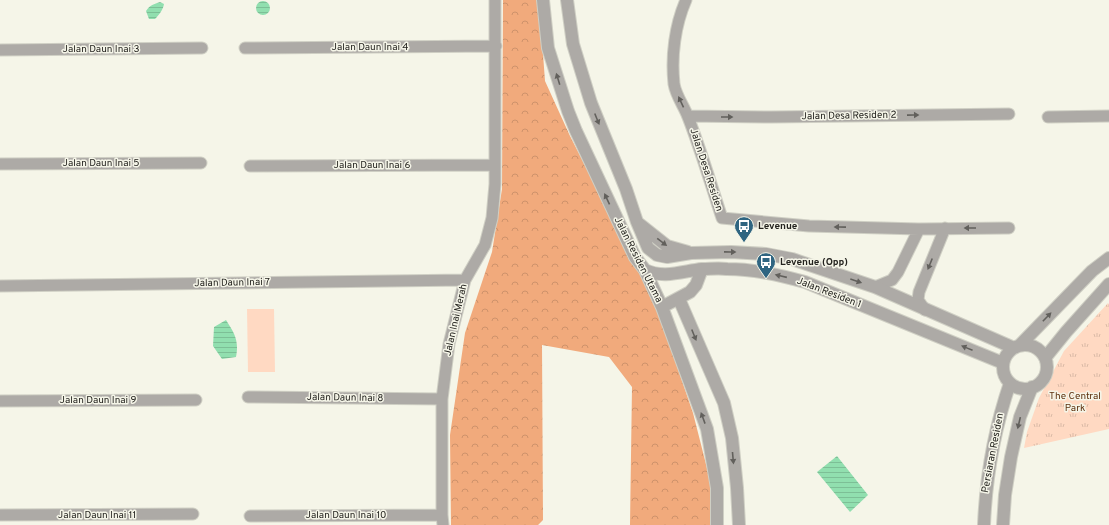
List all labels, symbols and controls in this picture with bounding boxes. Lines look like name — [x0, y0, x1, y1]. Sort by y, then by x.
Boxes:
street label: Jalan Daun Inai 4 — [331, 41, 409, 54]
street label: Jalan Daun Inai 3 — [63, 43, 139, 56]
one-way arrow — [555, 72, 561, 84]
one-way arrow — [678, 96, 684, 108]
street label: Jalan Desa Residen 2 — [801, 109, 897, 123]
one-way arrow — [907, 112, 920, 118]
one-way arrow — [595, 113, 601, 125]
one-way arrow — [721, 114, 734, 120]
street label: Jalan Desa Residen — [686, 127, 726, 213]
street label: Jalan Daun Inai 5 — [62, 157, 140, 170]
street label: Jalan Daun Inai 6 — [334, 159, 410, 172]
one-way arrow — [604, 193, 610, 204]
street label: Jalan Residen Utama — [611, 215, 665, 305]
bus stop icon: Levenue — [733, 215, 755, 243]
place label: Levenue — [758, 220, 798, 233]
one-way arrow — [833, 224, 846, 230]
one-way arrow — [963, 225, 976, 231]
one-way arrow — [656, 237, 667, 246]
one-way arrow — [724, 249, 737, 255]
bus stop icon: Levenue (Opp) — [755, 251, 777, 279]
place label: Levenue (Opp) — [780, 256, 848, 269]
one-way arrow — [926, 259, 932, 271]
one-way arrow — [775, 272, 787, 278]
street label: Jalan Residen 1 — [795, 275, 863, 311]
street label: Jalan Daun Inai 7 — [194, 276, 270, 290]
one-way arrow — [851, 279, 863, 285]
street label: Jalan Inai Merah — [441, 283, 471, 357]
one-way arrow — [1043, 312, 1052, 322]
one-way arrow — [692, 329, 698, 341]
one-way arrow — [962, 345, 973, 351]
park label: The Central Park — [1049, 390, 1101, 415]
street label: Jalan Daun Inai 8 — [306, 391, 384, 405]
street label: Jalan Daun Inai 9 — [60, 394, 136, 407]
one-way arrow — [699, 411, 705, 423]
street label: Persiaran Residen — [979, 412, 1007, 494]
one-way arrow — [1015, 417, 1021, 430]
one-way arrow — [730, 452, 737, 464]
street label: Jalan Daun Inai 11 — [58, 509, 136, 522]
street label: Jalan Daun Inai 10 — [305, 509, 387, 522]

